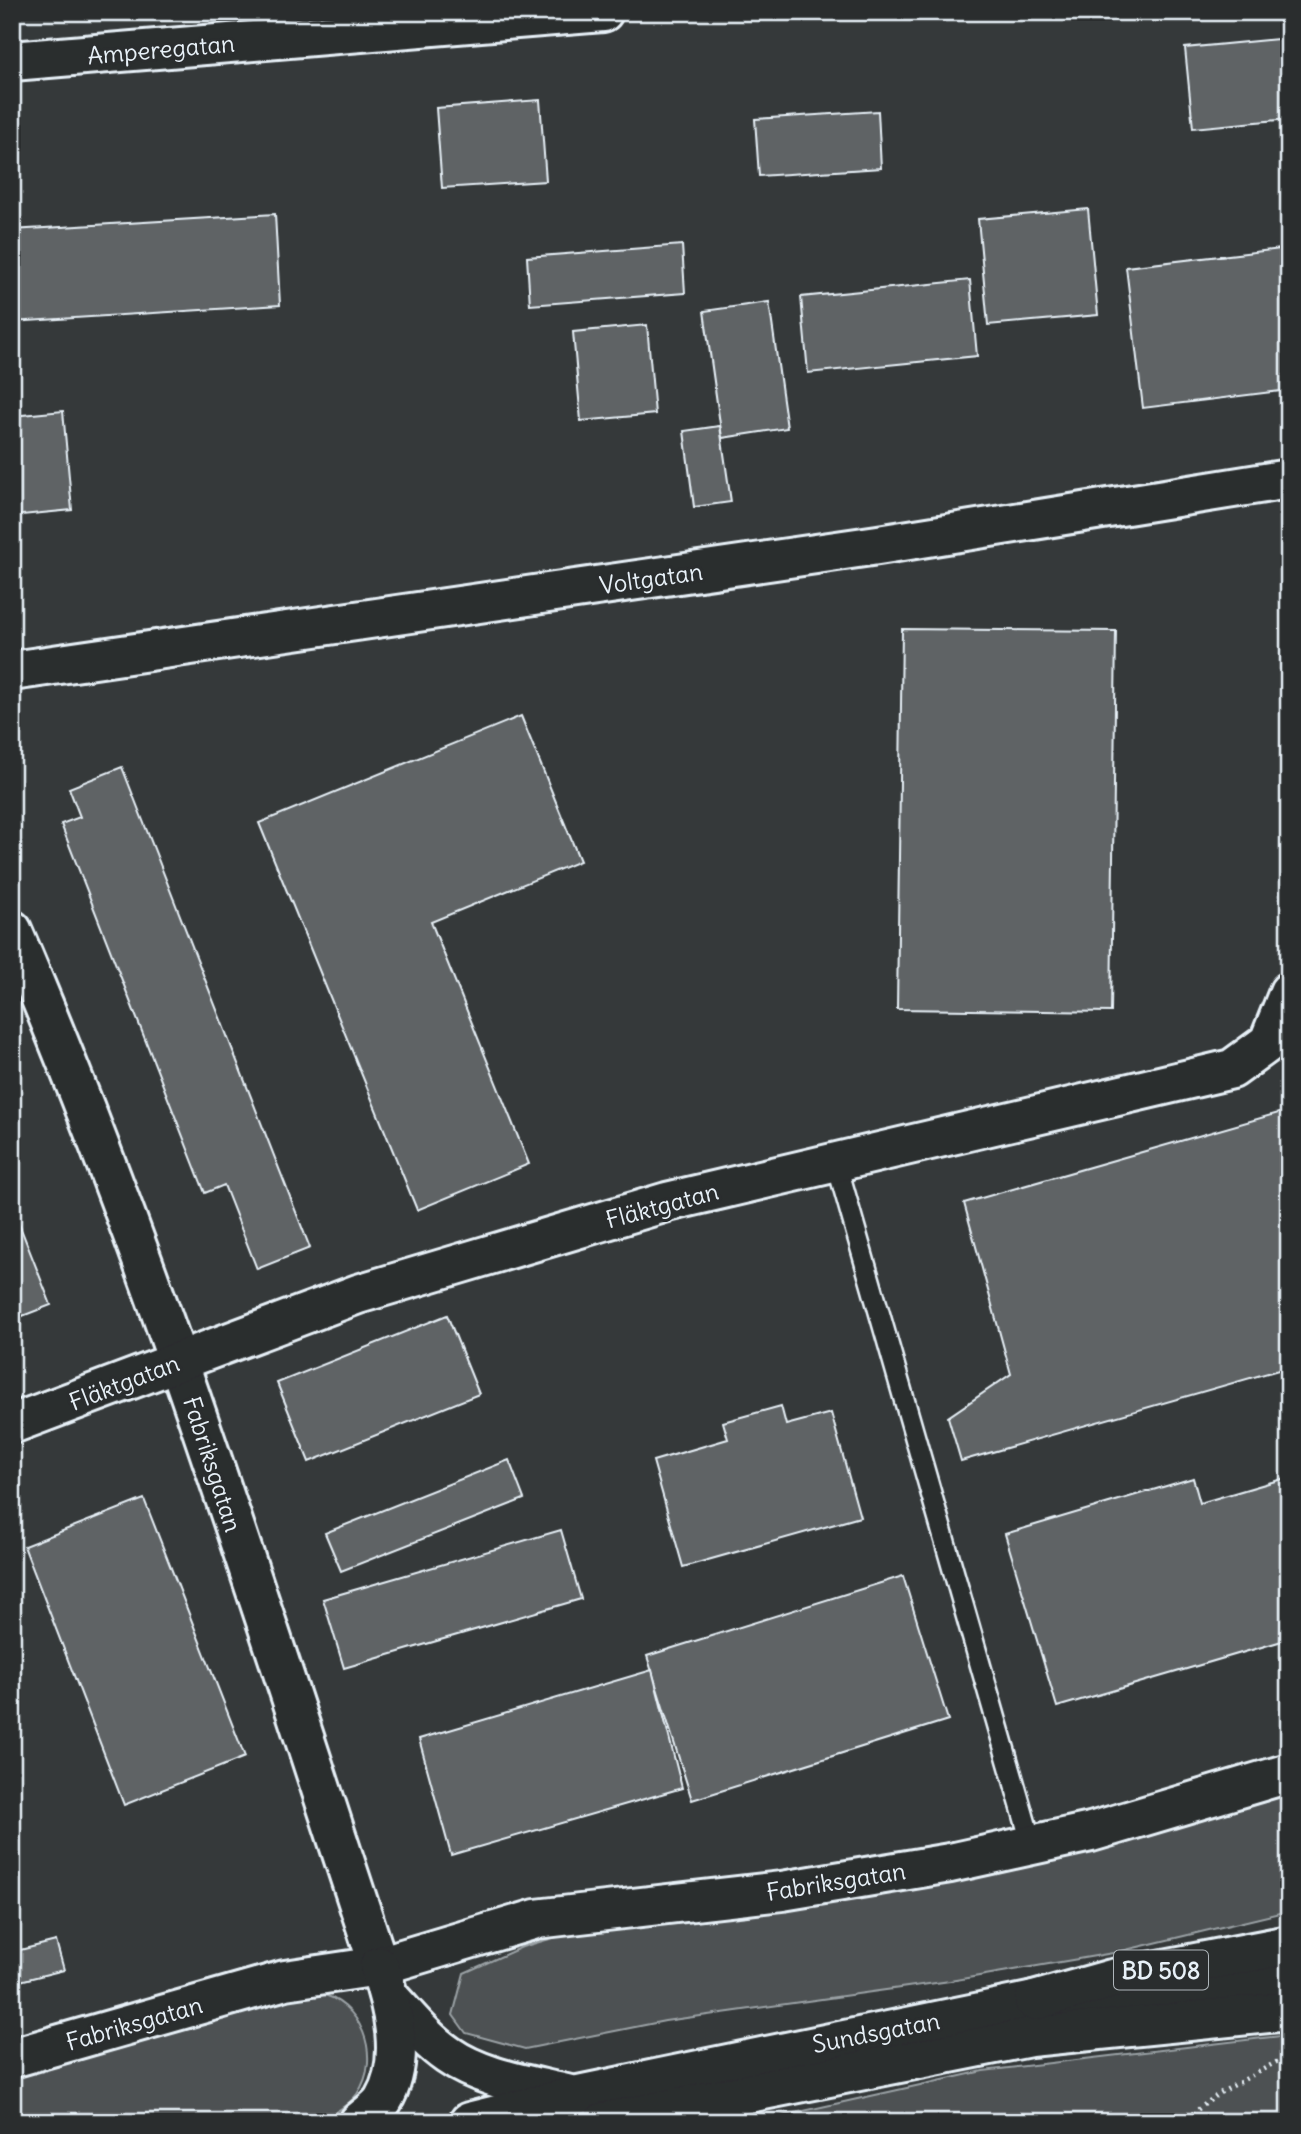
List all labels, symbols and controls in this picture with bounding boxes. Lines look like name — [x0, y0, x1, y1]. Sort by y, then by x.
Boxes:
street label: Amperegatan — [86, 28, 236, 70]
street label: Voltgatan — [598, 556, 705, 600]
street label: Fläktgatan — [602, 1176, 722, 1234]
street label: Fläktgatan — [65, 1347, 184, 1417]
street label: Fabriksgatan — [177, 1393, 249, 1536]
street label: Fabriksgatan — [764, 1855, 908, 1907]
road number: BD 508 — [1114, 1951, 1208, 1990]
street label: Fabriksgatan — [62, 1989, 206, 2057]
street label: Sundsgatan — [810, 2005, 942, 2059]

